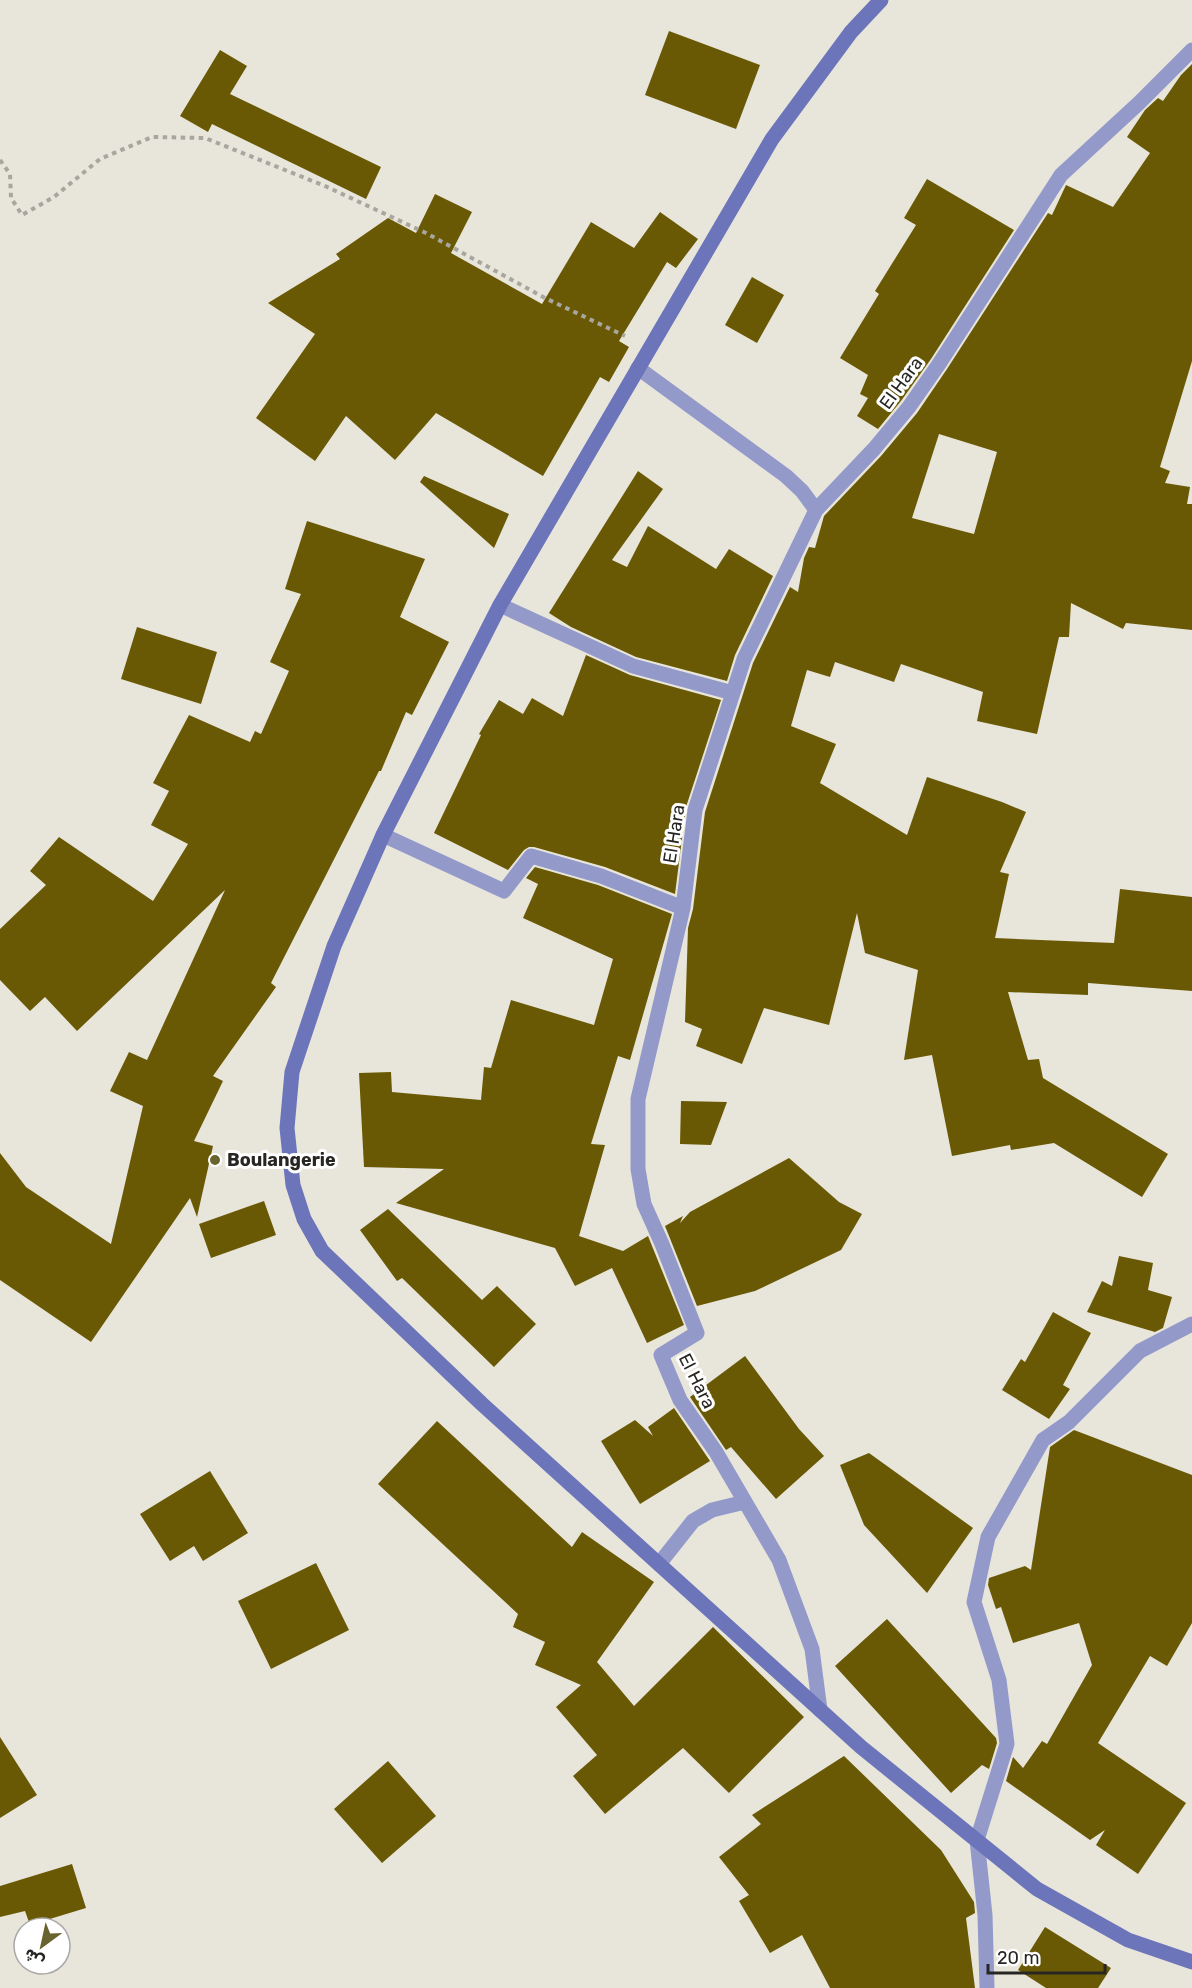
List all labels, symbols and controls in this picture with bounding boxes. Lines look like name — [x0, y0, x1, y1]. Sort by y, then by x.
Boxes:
street label: El Hara — [875, 353, 927, 413]
street label: El Hara — [659, 803, 689, 865]
place label: Boulangerie — [227, 1149, 336, 1171]
marker: Boulangerie — [208, 1153, 222, 1167]
street label: El Hara — [674, 1350, 720, 1412]
north arrow — [12, 1916, 72, 1976]
scale bar — [988, 1937, 1105, 1975]
text: ش — [20, 1945, 48, 1972]
text: 20 m — [997, 1947, 1039, 1969]

